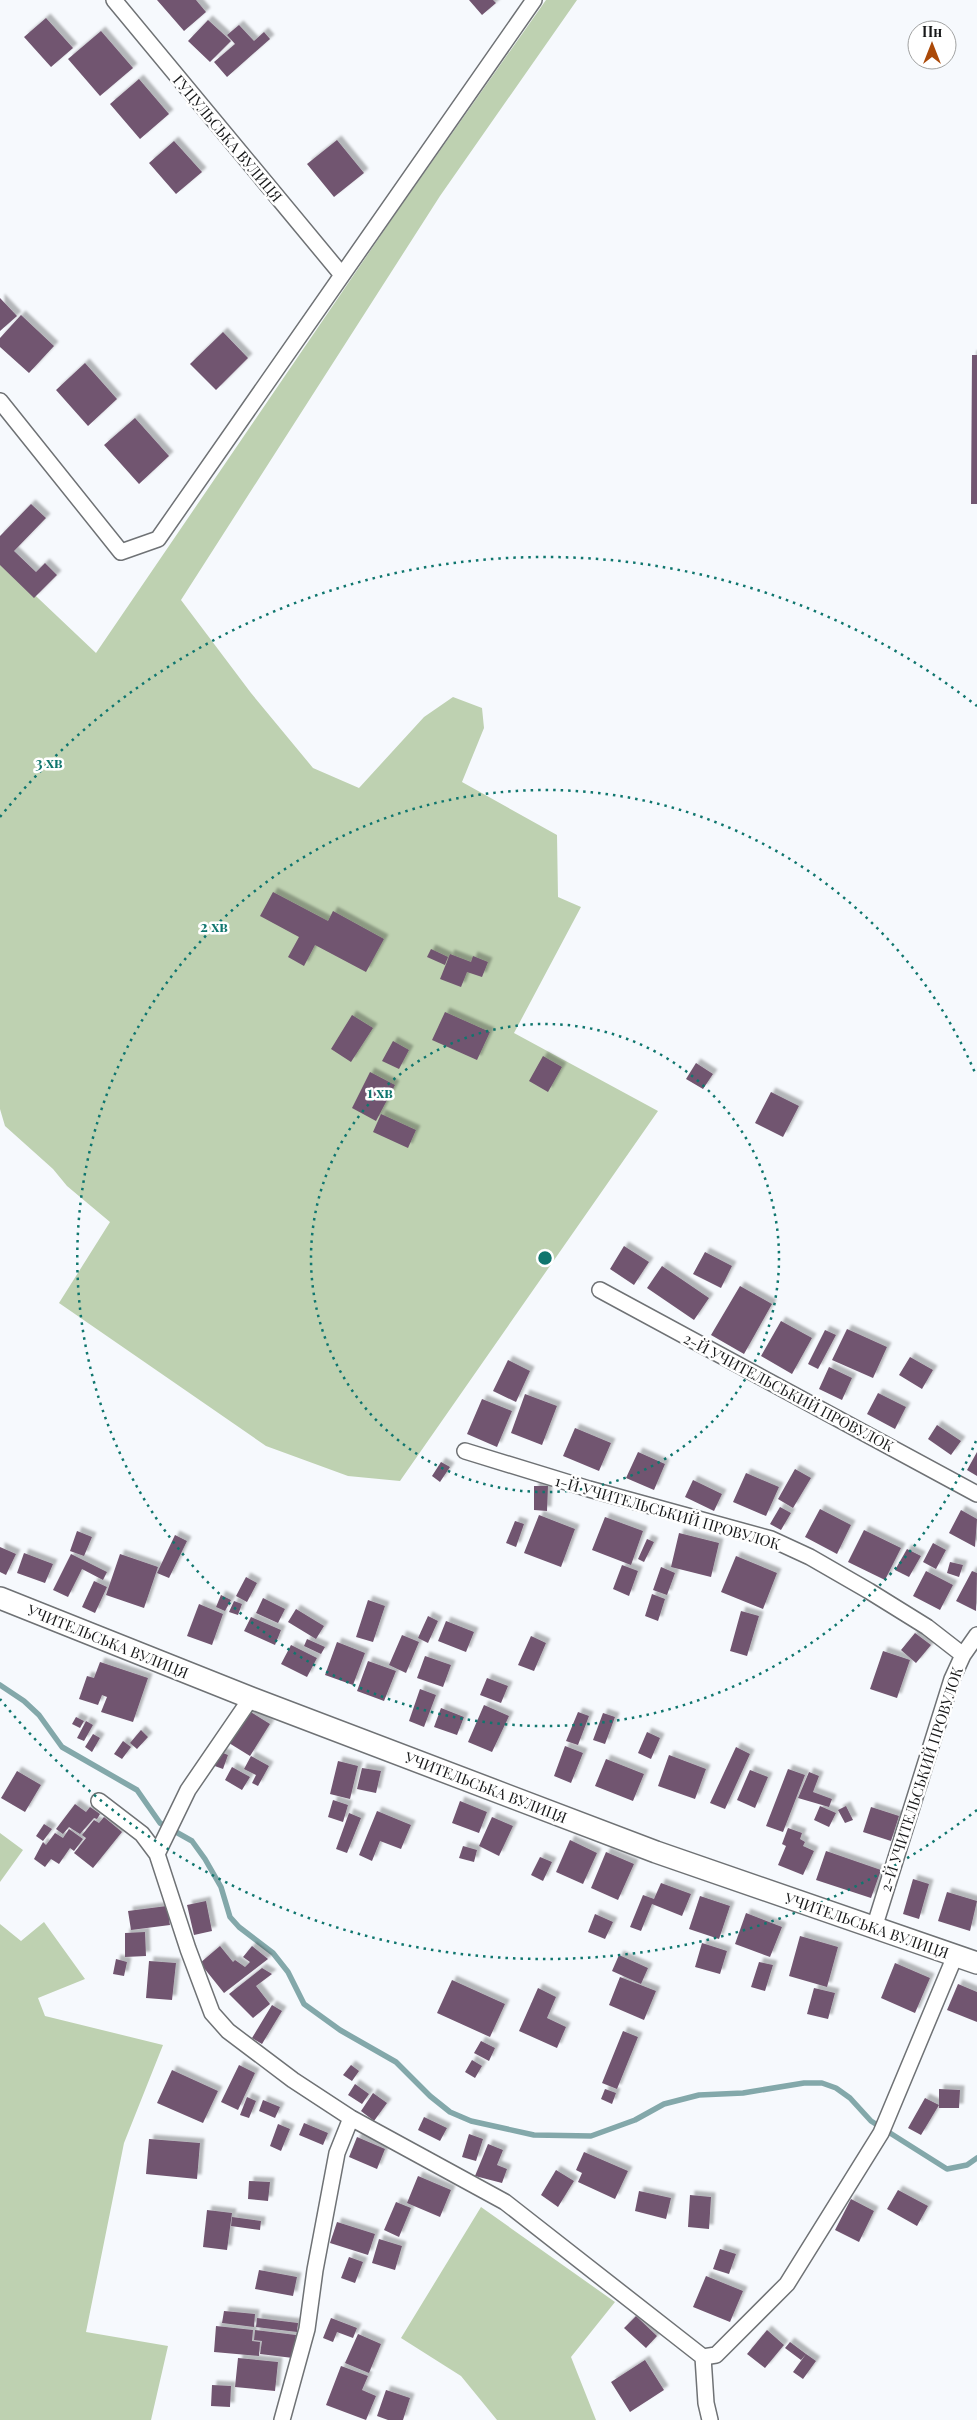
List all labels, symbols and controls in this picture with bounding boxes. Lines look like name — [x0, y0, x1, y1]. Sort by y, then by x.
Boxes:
north arrow — [907, 20, 957, 70]
text: Пн — [922, 22, 942, 41]
street label: ГУЦУЛЬСЬКА ВУЛИЦЯ — [169, 70, 287, 206]
text: 3 хв — [35, 752, 63, 772]
text: 2 хв — [200, 916, 228, 936]
text: 1 хв — [367, 1082, 393, 1102]
centre of rings — [536, 1249, 554, 1267]
street label: 2-Й УЧИТЕЛЬСЬКИЙ ПРОВУЛОК — [680, 1328, 898, 1456]
street label: 1-Й УЧИТЕЛЬСЬКИЙ ПРОВУЛОК — [553, 1470, 783, 1554]
street label: УЧИТЕЛЬСЬКА ВУЛИЦЯ — [23, 1599, 192, 1683]
street label: 2-Й УЧИТЕЛЬСЬКИЙ ПРОВУЛОК — [875, 1664, 967, 1894]
street label: УЧИТЕЛЬСЬКА ВУЛИЦЯ — [401, 1746, 570, 1827]
street label: УЧИТЕЛЬСЬКА ВУЛИЦЯ — [781, 1887, 952, 1963]

